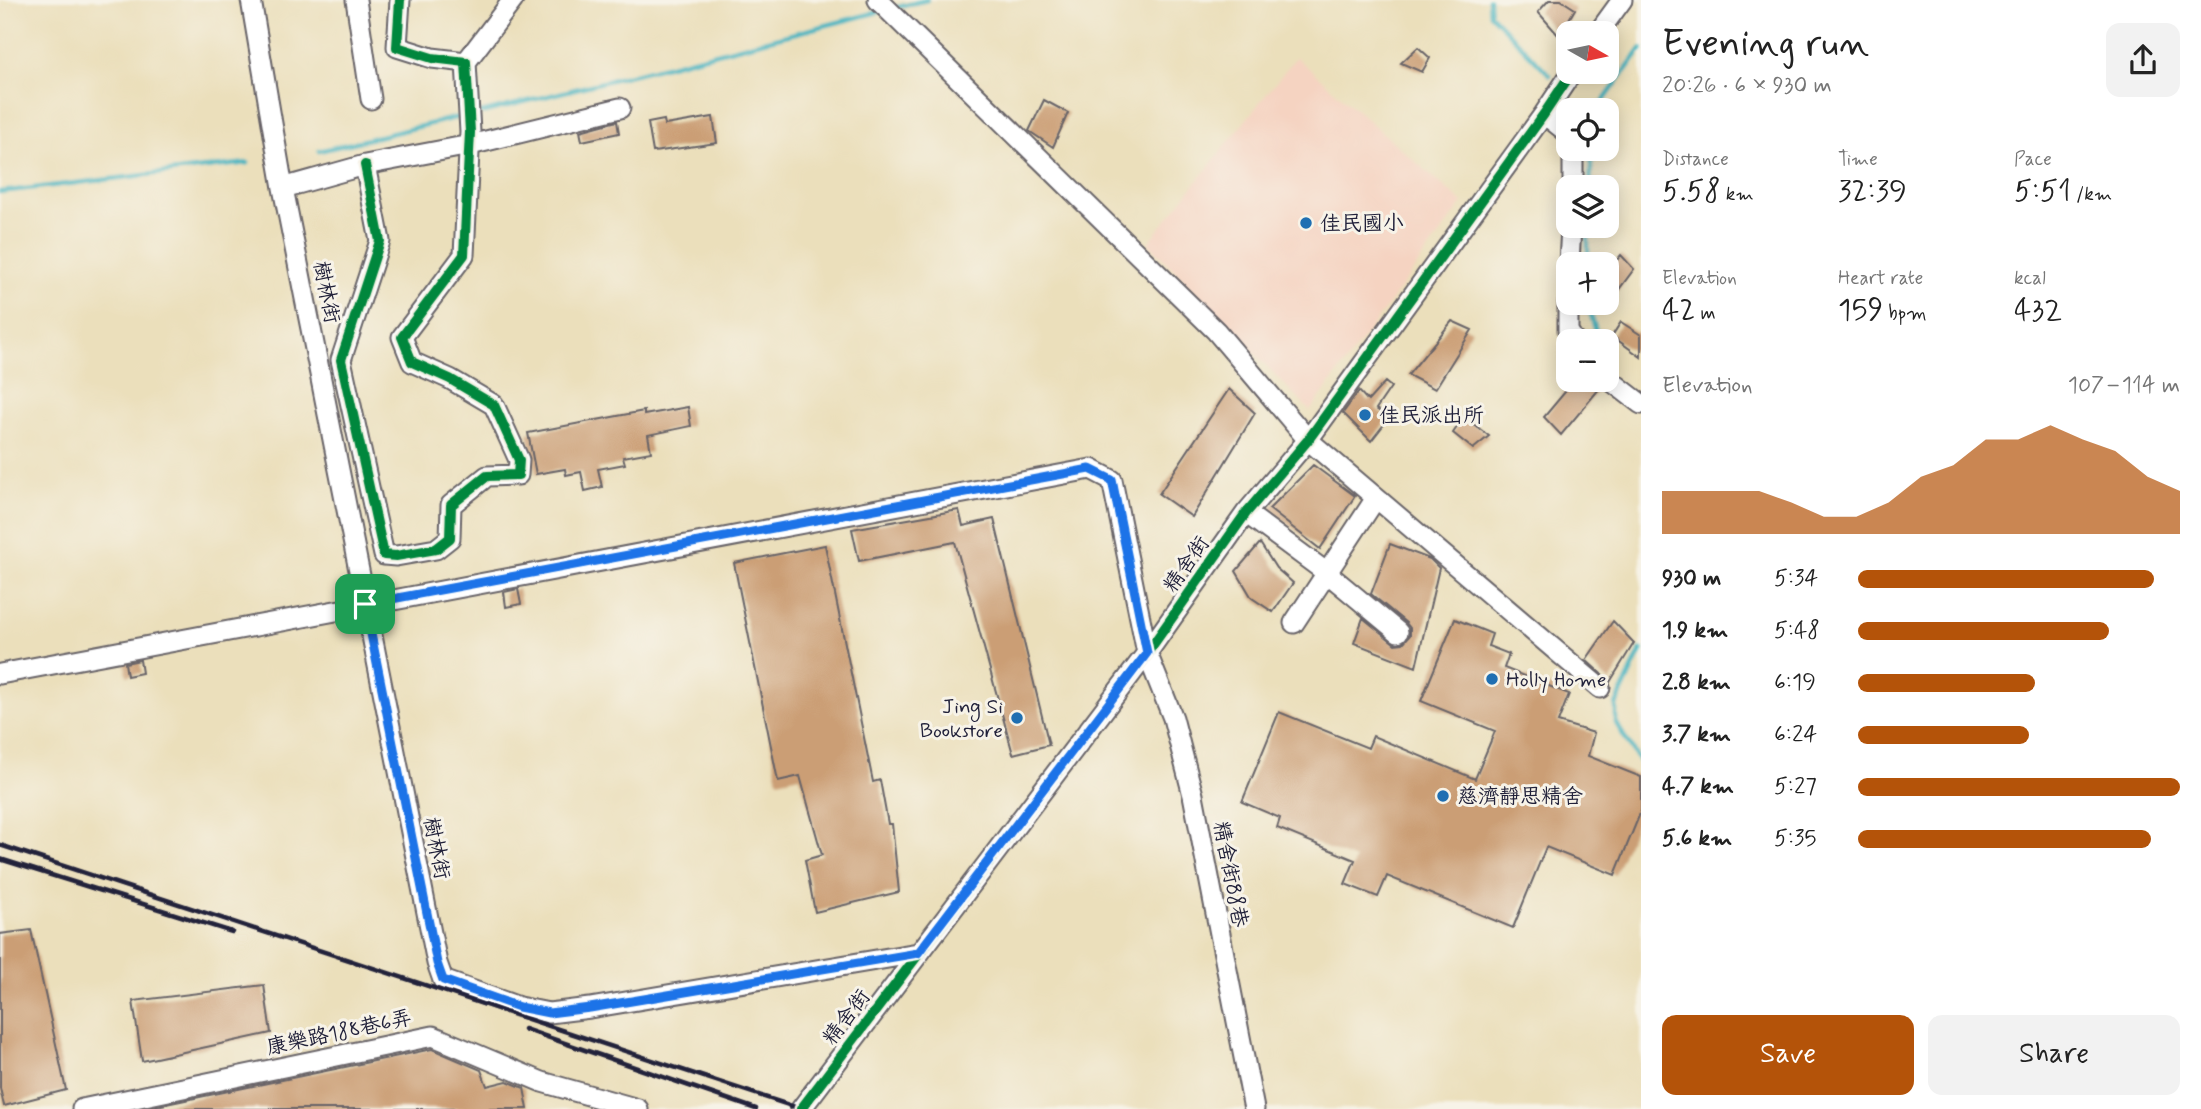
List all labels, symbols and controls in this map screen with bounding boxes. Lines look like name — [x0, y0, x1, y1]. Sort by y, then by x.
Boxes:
text: Evening run — [1662, 20, 1869, 69]
north arrow — [1556, 21, 1619, 84]
map controls — [1556, 21, 1619, 392]
button: share — [2106, 23, 2180, 97]
text: 20:26 · 6 × 930 m — [1662, 71, 1832, 101]
button: locate — [1556, 98, 1619, 161]
text: Distance — [1662, 147, 1729, 172]
text: Time — [1838, 147, 1878, 172]
text: Pace — [2014, 147, 2052, 172]
text: 5.58 — [1662, 172, 1721, 211]
text: 32:39 — [1838, 172, 1907, 211]
text: 5:51 — [2014, 172, 2071, 211]
button: layers — [1556, 175, 1619, 238]
text: km — [1721, 182, 1754, 207]
text: /km — [2071, 182, 2112, 207]
place label: 佳民國小 — [1320, 210, 1404, 238]
marker: 佳民國小 — [1298, 215, 1314, 231]
button: + — [1556, 252, 1619, 315]
street label: 樹林街 — [306, 259, 346, 326]
text: Elevation — [1662, 266, 1737, 291]
text: Heart rate — [1838, 266, 1923, 291]
text: kcal — [2014, 266, 2046, 291]
text: 42 — [1662, 291, 1695, 330]
text: 159 — [1838, 291, 1883, 330]
text: 432 — [2014, 291, 2062, 330]
text: m — [1695, 301, 1716, 326]
text: bpm — [1883, 301, 1927, 326]
button: − — [1556, 329, 1619, 392]
text: Elevation — [1662, 371, 1753, 401]
text: 107–114 m — [2068, 371, 2180, 401]
place label: 佳民派出所 — [1379, 402, 1484, 430]
marker: 佳民派出所 — [1357, 407, 1373, 423]
street label: 精舍街 — [1157, 531, 1216, 598]
text: 930 m — [1662, 564, 1721, 594]
text: 5:34 — [1774, 564, 1818, 594]
pin — [335, 574, 395, 634]
icon: arrive — [346, 585, 384, 623]
text: 1.9 km — [1662, 616, 1728, 646]
text: 5:48 — [1774, 616, 1820, 646]
place label: Holly Home — [1506, 666, 1606, 694]
text: 2.8 km — [1662, 668, 1731, 698]
text: 6:19 — [1774, 668, 1816, 698]
marker: Holly Home — [1484, 671, 1500, 687]
place label: Jing Si Bookstore — [920, 693, 1003, 745]
marker: Jing Si Bookstore — [1009, 710, 1025, 726]
text: 3.7 km — [1662, 720, 1731, 750]
text: 6:24 — [1774, 720, 1817, 750]
text: 4.7 km — [1662, 772, 1734, 802]
text: 5:27 — [1774, 772, 1817, 802]
place label: 慈濟靜思精舍 — [1457, 783, 1583, 811]
marker: 慈濟靜思精舍 — [1435, 788, 1451, 804]
street label: 樹林街 — [416, 815, 456, 882]
street label: 精舍街88巷 — [1206, 819, 1254, 930]
text: 5.6 km — [1662, 824, 1732, 854]
text: 5:35 — [1774, 824, 1817, 854]
street label: 精舍街 — [817, 984, 877, 1051]
street label: 康樂路188巷6弄 — [264, 1004, 415, 1062]
button: Save — [1662, 1015, 1914, 1095]
button: Share — [1928, 1015, 2180, 1095]

